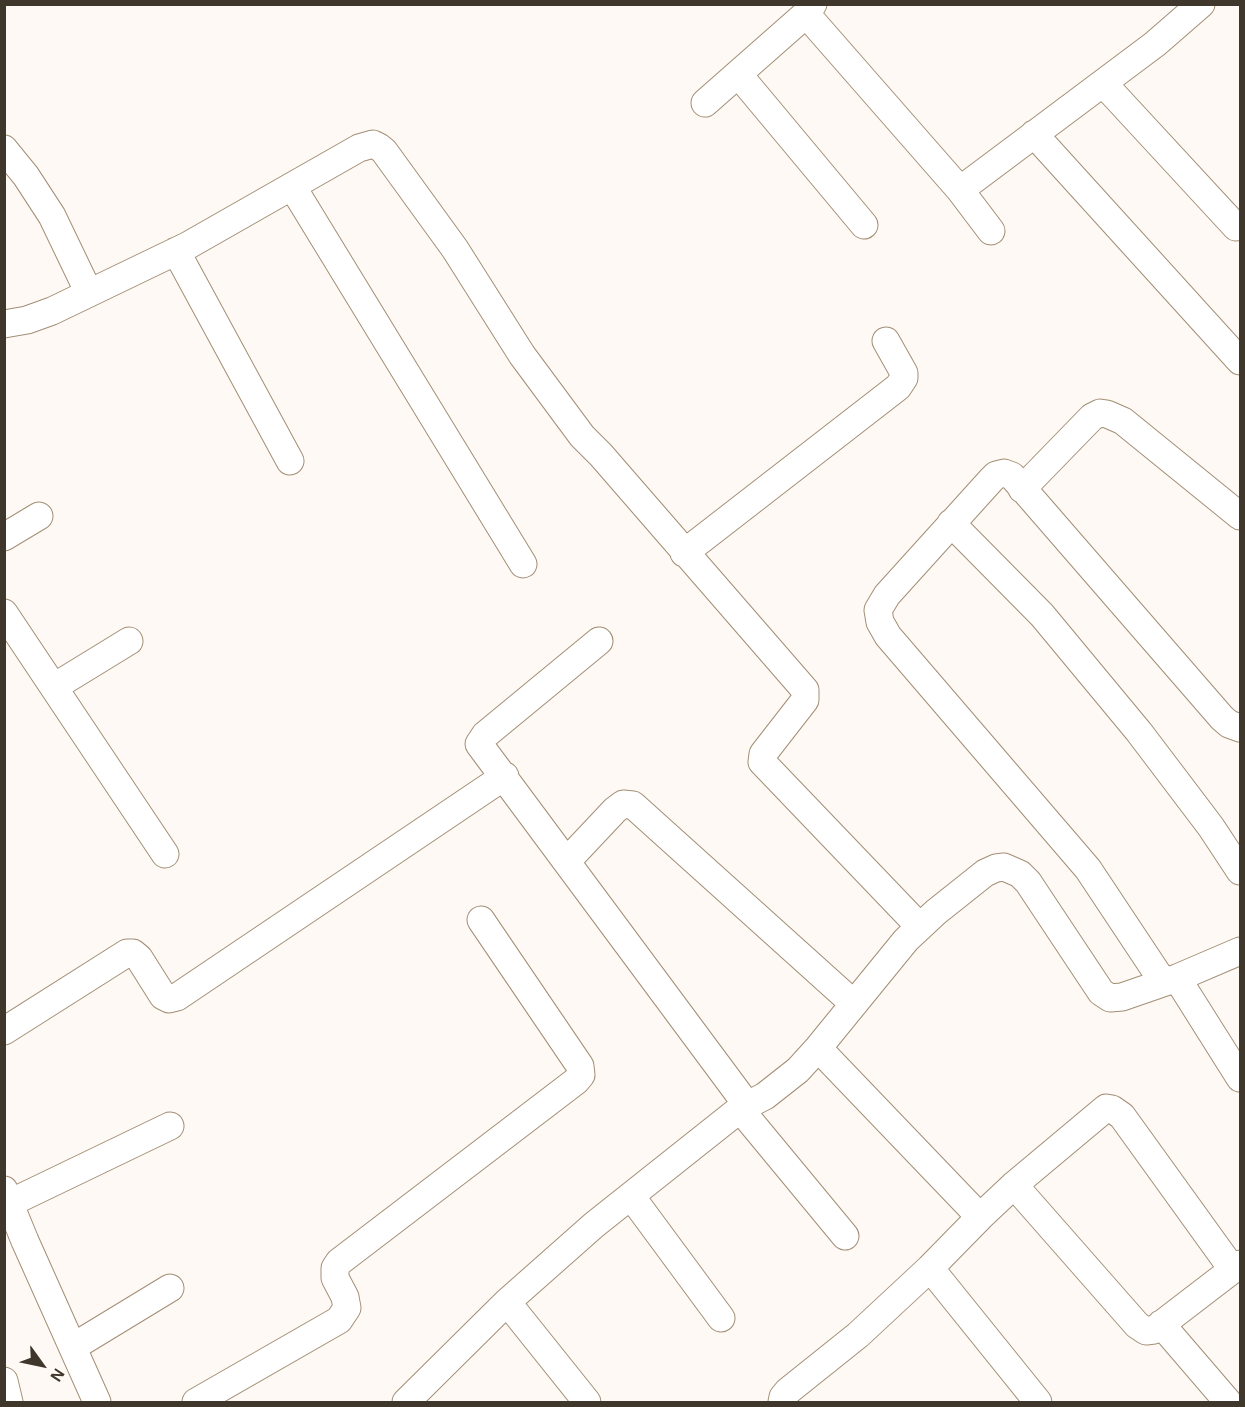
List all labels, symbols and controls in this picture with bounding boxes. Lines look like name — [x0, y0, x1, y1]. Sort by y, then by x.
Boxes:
north arrow — [12, 1335, 72, 1395]
text: N — [47, 1366, 68, 1385]

